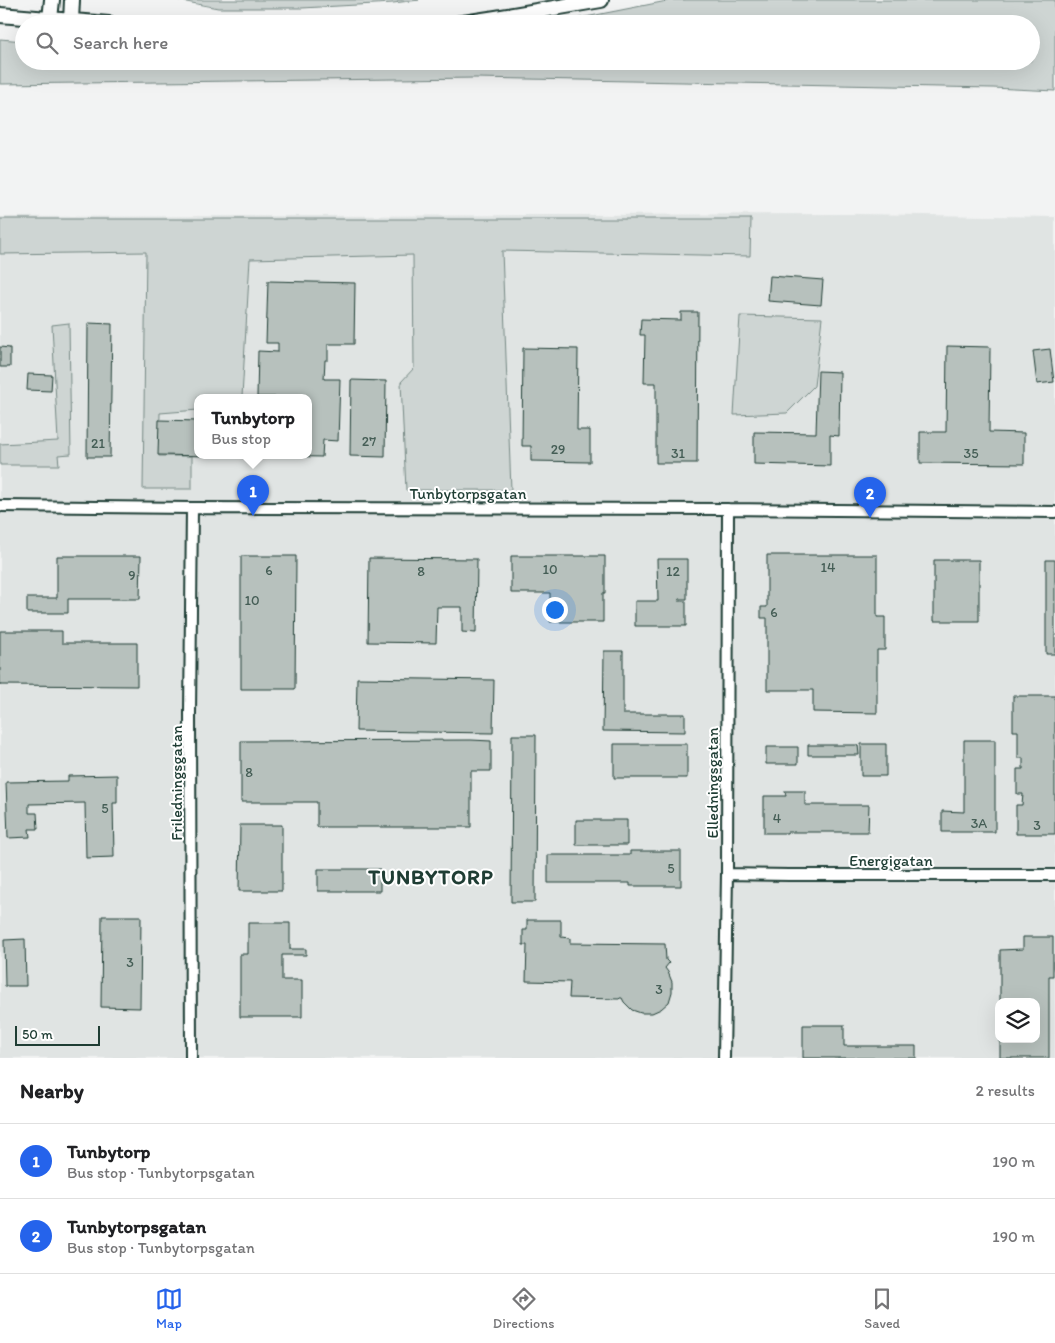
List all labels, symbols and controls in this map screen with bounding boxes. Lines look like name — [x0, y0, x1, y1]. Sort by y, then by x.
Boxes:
search box — [15, 15, 1040, 70]
icon: search — [33, 29, 61, 57]
text: Search here — [73, 31, 168, 54]
popup — [194, 394, 312, 459]
text: Tunbytorp — [211, 406, 295, 429]
text: Bus stop — [211, 429, 271, 448]
house number: 27 — [362, 433, 376, 450]
house number: 21 — [91, 435, 105, 452]
house number: 29 — [551, 441, 565, 458]
house number: 31 — [671, 445, 686, 462]
house number: 35 — [964, 445, 978, 462]
pin: 1 — [237, 475, 269, 516]
pin: 2 — [854, 477, 886, 518]
street label: Tunbytorpsgatan — [409, 484, 527, 503]
house number: 14 — [821, 559, 836, 576]
house number: 10 — [542, 561, 558, 578]
house number: 6 — [265, 562, 273, 579]
house number: 8 — [417, 563, 425, 580]
house number: 12 — [666, 563, 681, 580]
house number: 9 — [128, 567, 136, 584]
house number: 10 — [244, 592, 260, 609]
your location — [542, 597, 568, 623]
house number: 6 — [770, 604, 778, 621]
street label: Friledningsgatan — [167, 725, 186, 841]
street label: Elledningsgatan — [703, 727, 722, 839]
house number: 8 — [245, 764, 253, 781]
house number: 5 — [101, 800, 109, 817]
house number: 4 — [773, 810, 782, 827]
house number: 3A — [971, 815, 987, 832]
house number: 3 — [1033, 817, 1041, 834]
street label: Energigatan — [849, 851, 933, 870]
house number: 5 — [667, 860, 675, 877]
district label: TUNBYTORP — [367, 864, 494, 889]
house number: 3 — [126, 954, 134, 971]
house number: 3 — [655, 981, 663, 998]
map controls — [995, 998, 1040, 1043]
button: layers — [995, 998, 1040, 1043]
scale bar — [15, 1023, 100, 1046]
text: 50 m — [22, 1026, 53, 1043]
text: Nearby — [20, 1078, 84, 1103]
text: 2 results — [975, 1081, 1035, 1100]
text: Tunbytorp — [67, 1140, 150, 1163]
text: 1 — [32, 1152, 40, 1171]
text: 190 m — [992, 1152, 1035, 1171]
text: Bus stop · Tunbytorpsgatan — [67, 1163, 255, 1182]
text: Tunbytorpsgatan — [67, 1215, 206, 1238]
text: 2 — [32, 1227, 40, 1246]
text: 190 m — [992, 1227, 1035, 1246]
text: Bus stop · Tunbytorpsgatan — [67, 1238, 255, 1257]
tab: Map — [155, 1285, 183, 1332]
tab: Directions — [493, 1285, 554, 1332]
tab: Saved — [864, 1285, 900, 1332]

